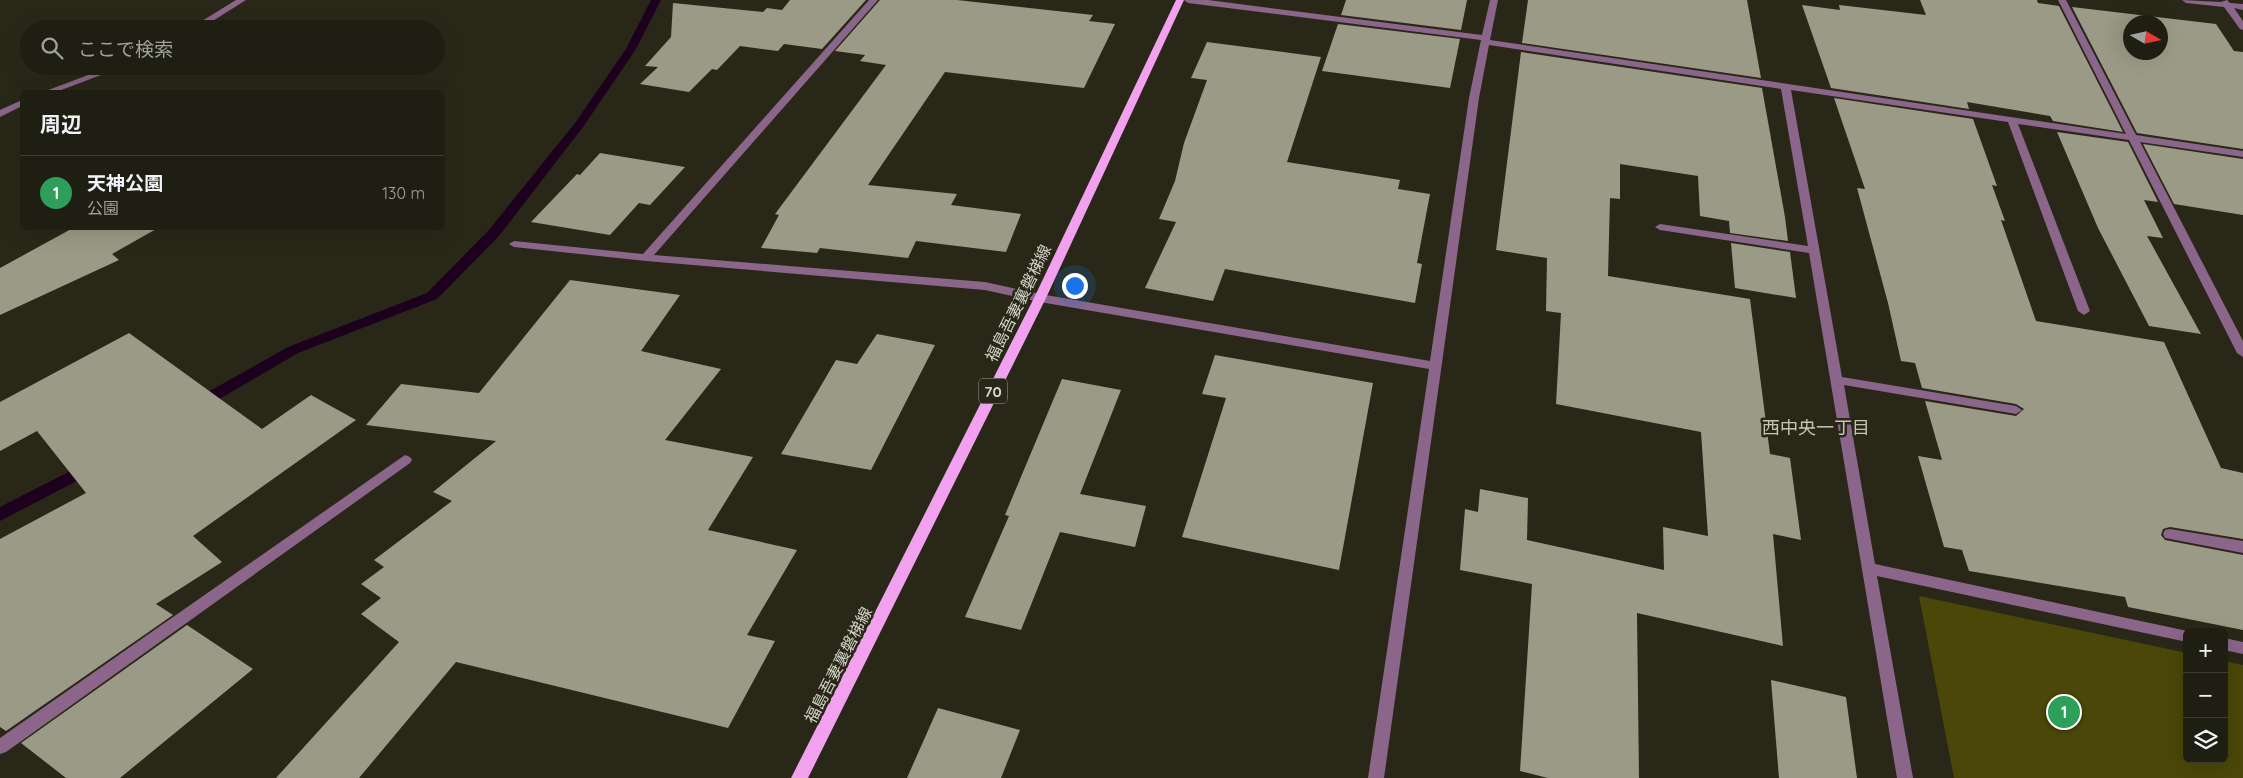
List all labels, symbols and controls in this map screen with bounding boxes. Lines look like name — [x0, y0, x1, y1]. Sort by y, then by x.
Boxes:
north arrow — [2123, 15, 2168, 60]
search box — [20, 20, 445, 75]
icon: search — [38, 34, 66, 62]
text: ここで検索 — [78, 37, 173, 61]
text: 周辺 — [40, 111, 82, 137]
text: 天神公園 — [87, 171, 163, 195]
text: 1 — [53, 183, 59, 203]
text: 130 m — [382, 183, 425, 203]
text: 公園 — [87, 198, 119, 218]
street label: 福島吾妻裏磐梯線 — [981, 241, 1055, 365]
your location — [1062, 273, 1088, 299]
road number: 70 — [979, 378, 1007, 404]
district label: 西中央一丁目 — [1762, 416, 1870, 439]
street label: 福島吾妻裏磐梯線 — [800, 603, 876, 727]
map controls — [2183, 628, 2228, 763]
button: + — [2183, 628, 2228, 673]
button: − — [2183, 673, 2228, 718]
pin: 1 — [2048, 693, 2080, 731]
button: layers — [2183, 718, 2228, 763]

